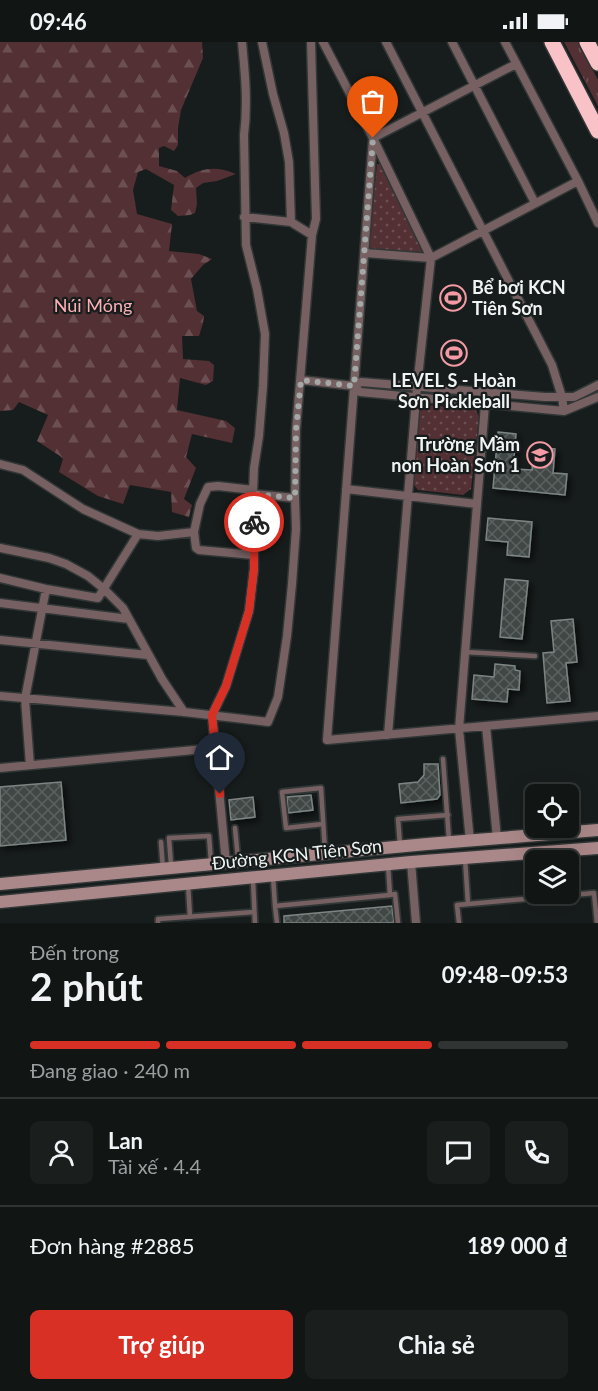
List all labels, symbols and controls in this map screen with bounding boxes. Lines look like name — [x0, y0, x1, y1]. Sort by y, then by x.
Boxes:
text: 09:46 — [30, 8, 87, 35]
pin — [347, 76, 398, 138]
icon: bag — [356, 85, 389, 118]
place label: Bể bơi KCN Tiên Sơn — [472, 276, 566, 319]
sports icon: Bể bơi KCN Tiên Sơn — [438, 283, 468, 313]
park label: Núi Móng — [54, 294, 132, 316]
sports icon: LEVEL S - Hoàn Sơn Pickleball — [439, 338, 469, 368]
place label: LEVEL S - Hoàn Sơn Pickleball — [392, 369, 516, 412]
place label: Trường Mầm non Hoàn Sơn 1 — [391, 433, 520, 476]
school or university icon: Trường Mầm non Hoàn Sơn 1 — [525, 440, 555, 470]
courier — [224, 492, 284, 552]
icon: bike — [238, 506, 271, 539]
pin — [194, 732, 245, 794]
icon: home — [203, 741, 236, 774]
map controls — [525, 784, 579, 904]
button: locate — [525, 784, 579, 838]
street label: Đường KCN Tiên Sơn — [211, 834, 383, 874]
button: layers — [525, 850, 579, 904]
text: Đến trong — [30, 940, 119, 964]
text: 09:48–09:53 — [442, 961, 568, 988]
text: 2 phút — [30, 963, 143, 1009]
text: Đang giao · 240 m — [30, 1058, 190, 1082]
button: person — [30, 1121, 93, 1184]
button: chat — [427, 1121, 490, 1184]
button: phone — [505, 1121, 568, 1184]
text: Lan — [108, 1127, 143, 1154]
text: Tài xế · 4.4 — [108, 1154, 201, 1178]
text: Đơn hàng #2885 — [30, 1232, 194, 1259]
text: 189 000 ₫ — [467, 1232, 568, 1259]
button: Trợ giúp — [30, 1310, 293, 1379]
button: Chia sẻ — [305, 1310, 568, 1379]

